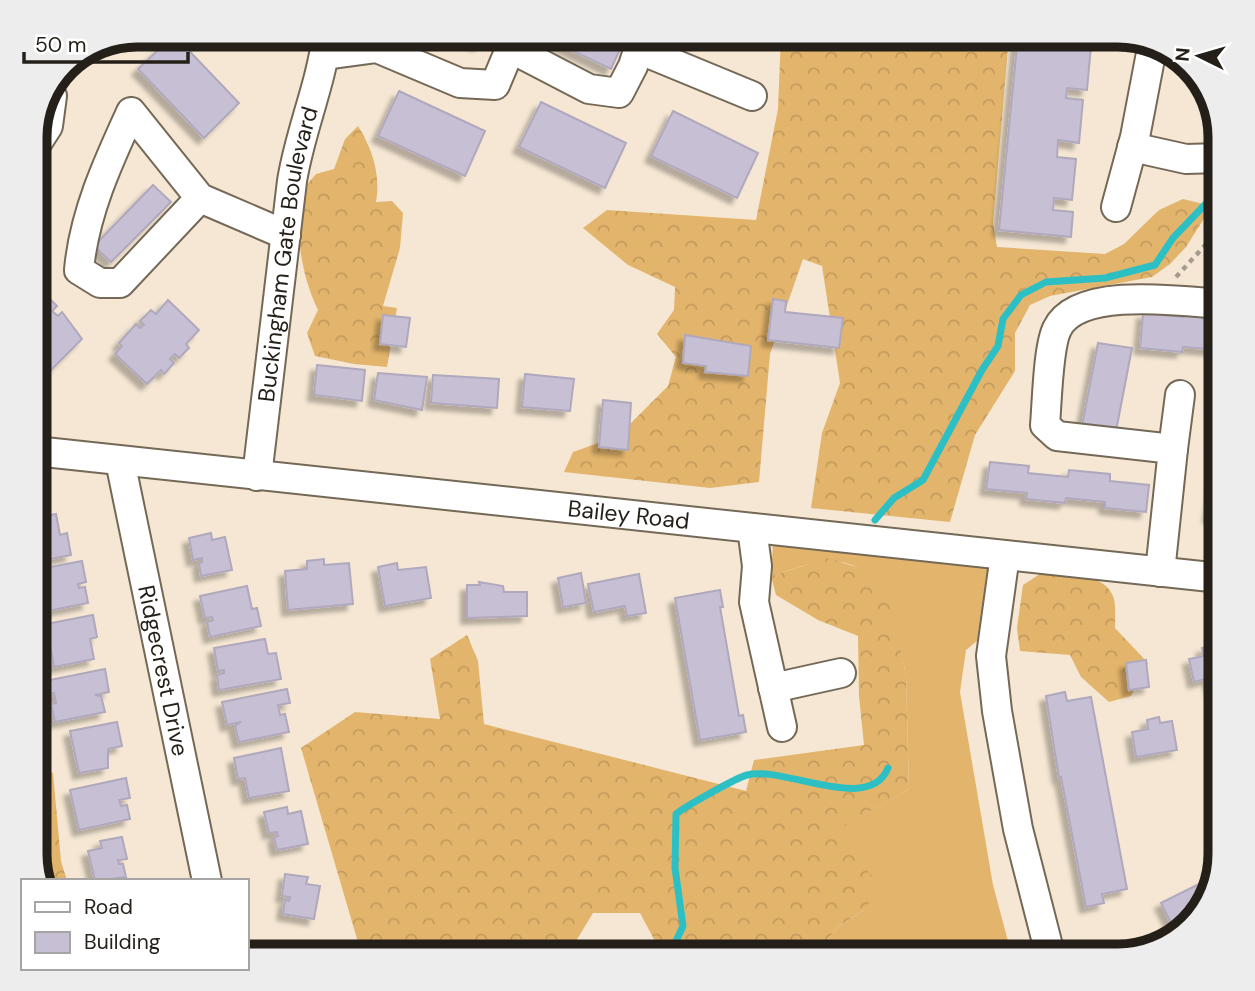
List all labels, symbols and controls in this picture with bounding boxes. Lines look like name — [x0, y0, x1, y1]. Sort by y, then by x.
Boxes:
scale bar — [24, 21, 189, 65]
north arrow — [1164, 21, 1234, 91]
text: 50 m — [35, 31, 86, 59]
text: N — [1170, 47, 1196, 63]
street label: Buckingham Gate Boulevard — [251, 103, 325, 403]
street label: Bailey Road — [566, 493, 691, 536]
street label: Ridgecrest Drive — [131, 582, 196, 759]
legend — [21, 879, 248, 970]
text: Road — [84, 893, 133, 921]
text: Building — [84, 928, 161, 956]

